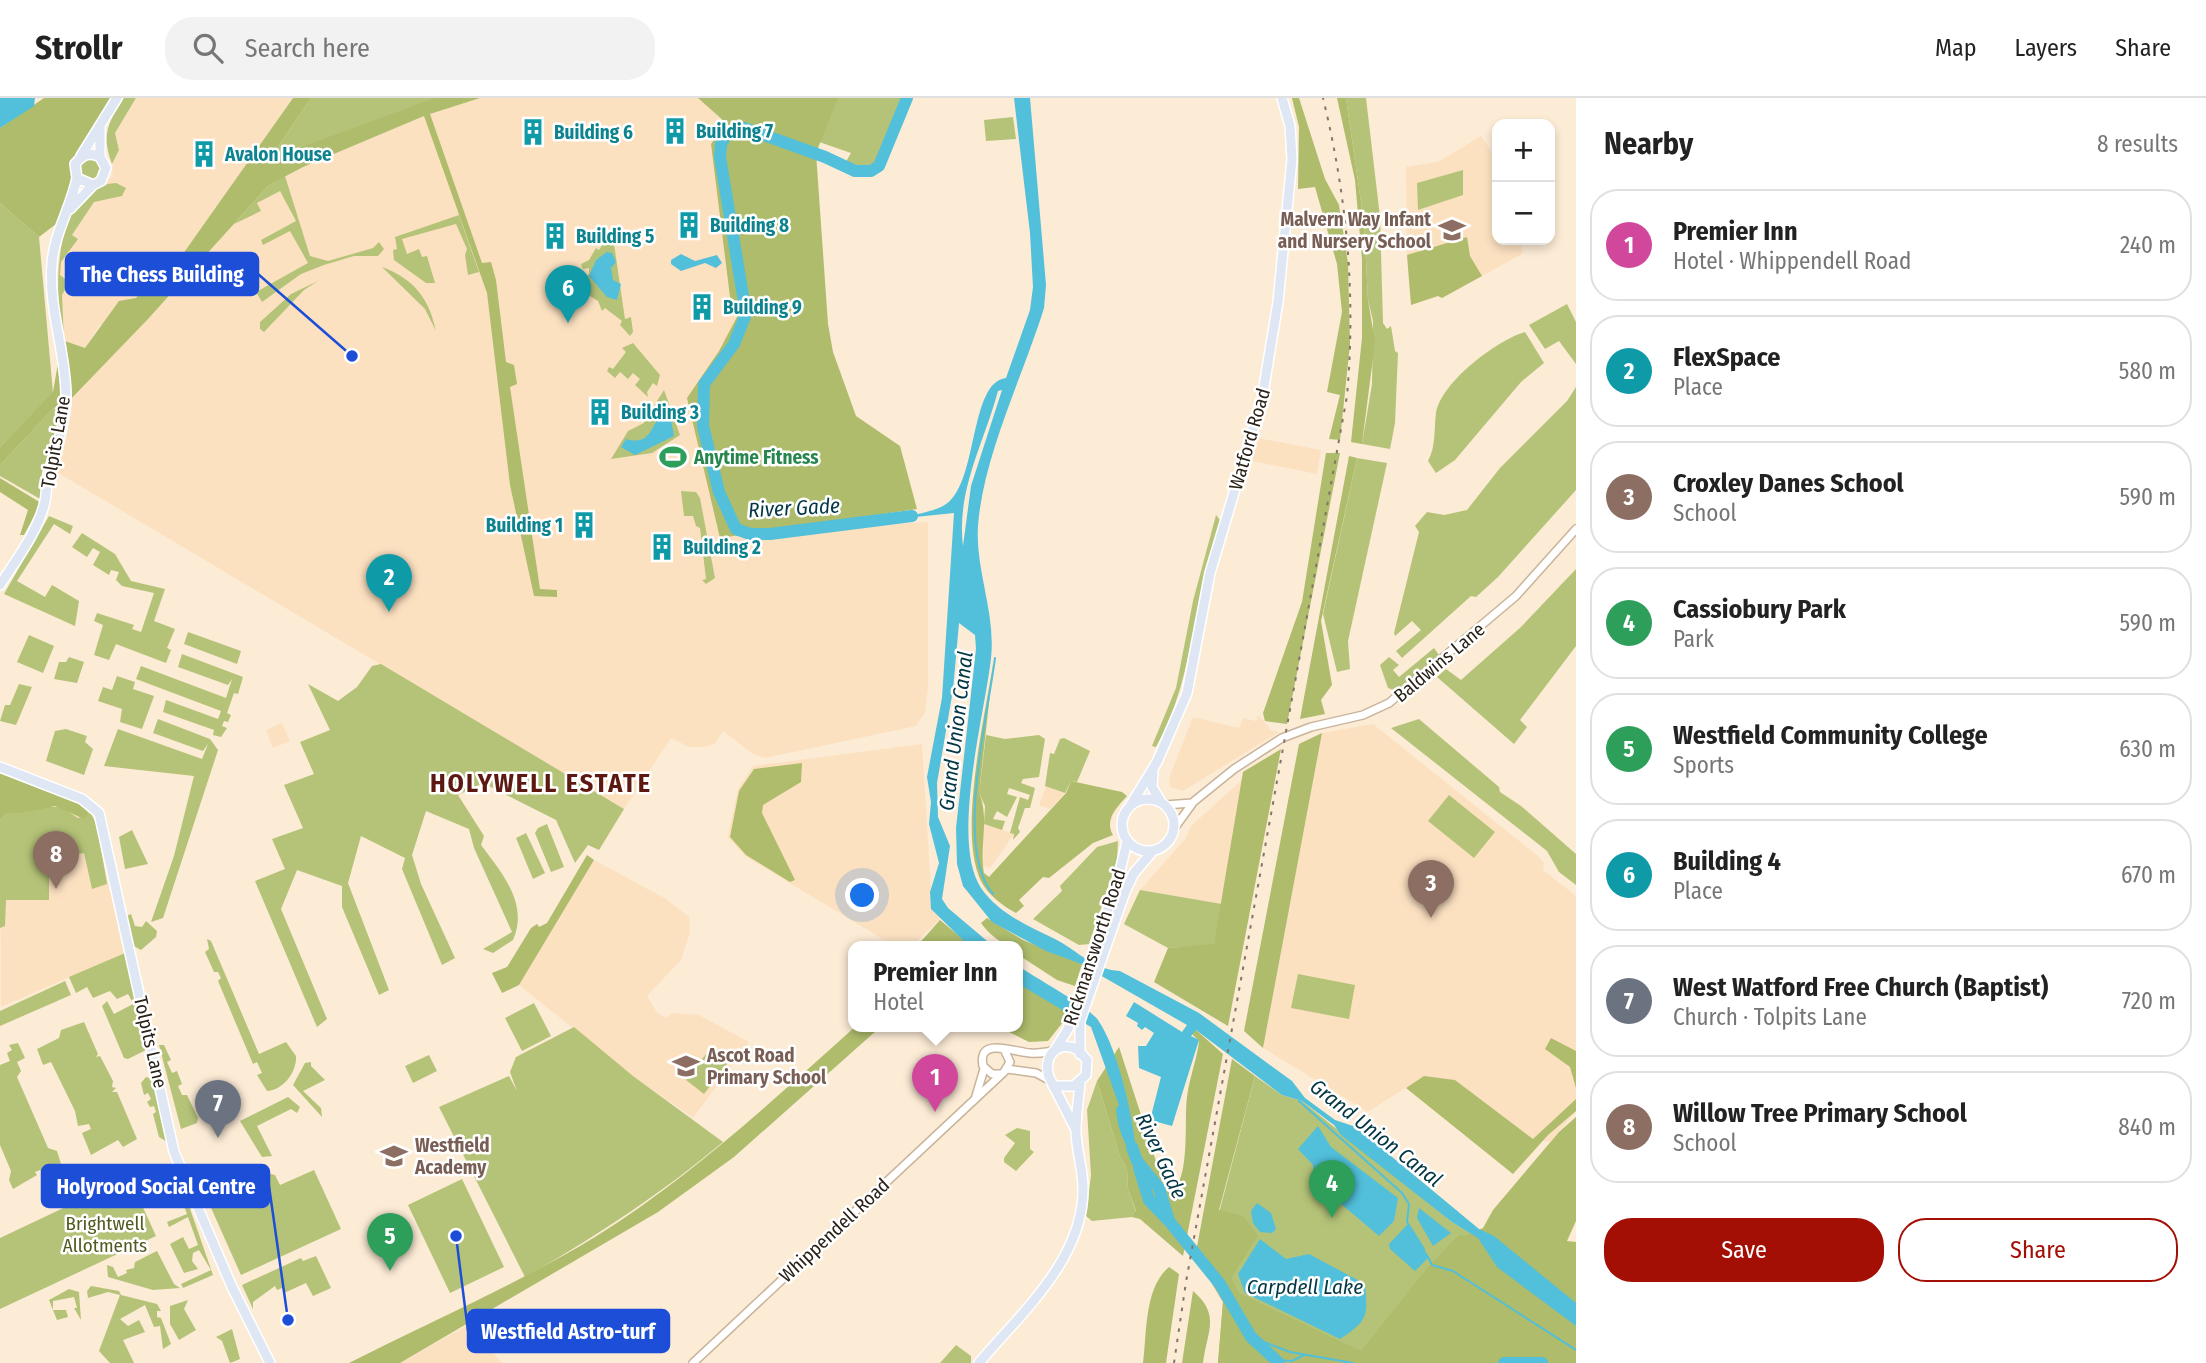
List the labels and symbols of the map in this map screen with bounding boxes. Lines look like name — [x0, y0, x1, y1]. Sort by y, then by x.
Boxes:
building icon: Building 7 — [660, 116, 690, 146]
building icon: Building 6 — [518, 117, 548, 147]
place label: Building 7 — [696, 120, 773, 143]
place label: Building 6 — [554, 121, 633, 144]
building icon: Avalon House — [189, 139, 219, 169]
place label: Avalon House — [224, 143, 332, 166]
place label: Malvern Way Infant and Nursery School — [1278, 208, 1432, 253]
building icon: Building 8 — [674, 210, 704, 240]
place label: Building 8 — [710, 214, 789, 237]
school or university icon: Malvern Way Infant and Nursery School — [1437, 215, 1467, 245]
building icon: Building 5 — [540, 221, 570, 251]
place label: Building 5 — [576, 225, 654, 248]
callout: The Chess Building — [66, 253, 258, 295]
text: The Chess Building — [80, 262, 244, 288]
pin: 6 — [545, 265, 591, 323]
building icon: Building 9 — [687, 292, 717, 322]
place label: Building 9 — [723, 296, 802, 319]
street label: Watford Road — [1224, 386, 1275, 493]
street label: Tolpits Lane — [36, 394, 75, 490]
building icon: Building 3 — [585, 397, 615, 427]
place label: Building 3 — [621, 401, 699, 424]
sports icon: Anytime Fitness — [658, 442, 688, 472]
place label: Anytime Fitness — [693, 446, 819, 469]
water label: River Gade — [747, 493, 841, 523]
building icon: Building 1 — [569, 510, 599, 540]
place label: Building 1 — [486, 514, 563, 537]
building icon: Building 2 — [647, 532, 677, 562]
place label: Building 2 — [683, 536, 761, 559]
pin: 2 — [366, 554, 412, 612]
street label: Baldwins Lane — [1389, 618, 1489, 707]
water label: Grand Union Canal — [933, 650, 979, 812]
district label: HOLYWELL ESTATE — [430, 768, 652, 799]
pin: 8 — [33, 831, 79, 889]
pin: 3 — [1408, 860, 1454, 918]
street label: Rickmansworth Road — [1058, 866, 1131, 1028]
your location — [845, 878, 879, 912]
street label: Tolpits Lane — [129, 994, 172, 1090]
place label: Ascot Road Primary School — [706, 1044, 827, 1089]
school or university icon: Ascot Road Primary School — [671, 1051, 701, 1081]
pin: 1 — [912, 1054, 958, 1112]
water label: Grand Union Canal — [1305, 1073, 1447, 1193]
pin: 7 — [195, 1080, 241, 1138]
water label: River Gade — [1130, 1109, 1192, 1203]
place label: Westfield Academy — [414, 1134, 490, 1179]
school or university icon: Westfield Academy — [379, 1141, 409, 1171]
pin: 4 — [1309, 1160, 1355, 1218]
callout: Holyrood Social Centre — [42, 1165, 269, 1207]
street label: Whippendell Road — [775, 1173, 894, 1287]
text: Holyrood Social Centre — [56, 1174, 256, 1200]
park label: Brightwell Allotments — [63, 1212, 147, 1257]
pin: 5 — [367, 1213, 413, 1271]
water label: Carpdell Lake — [1247, 1274, 1363, 1300]
callout: Westfield Astro-turf — [468, 1310, 669, 1352]
text: Westfield Astro-turf — [481, 1319, 657, 1345]

